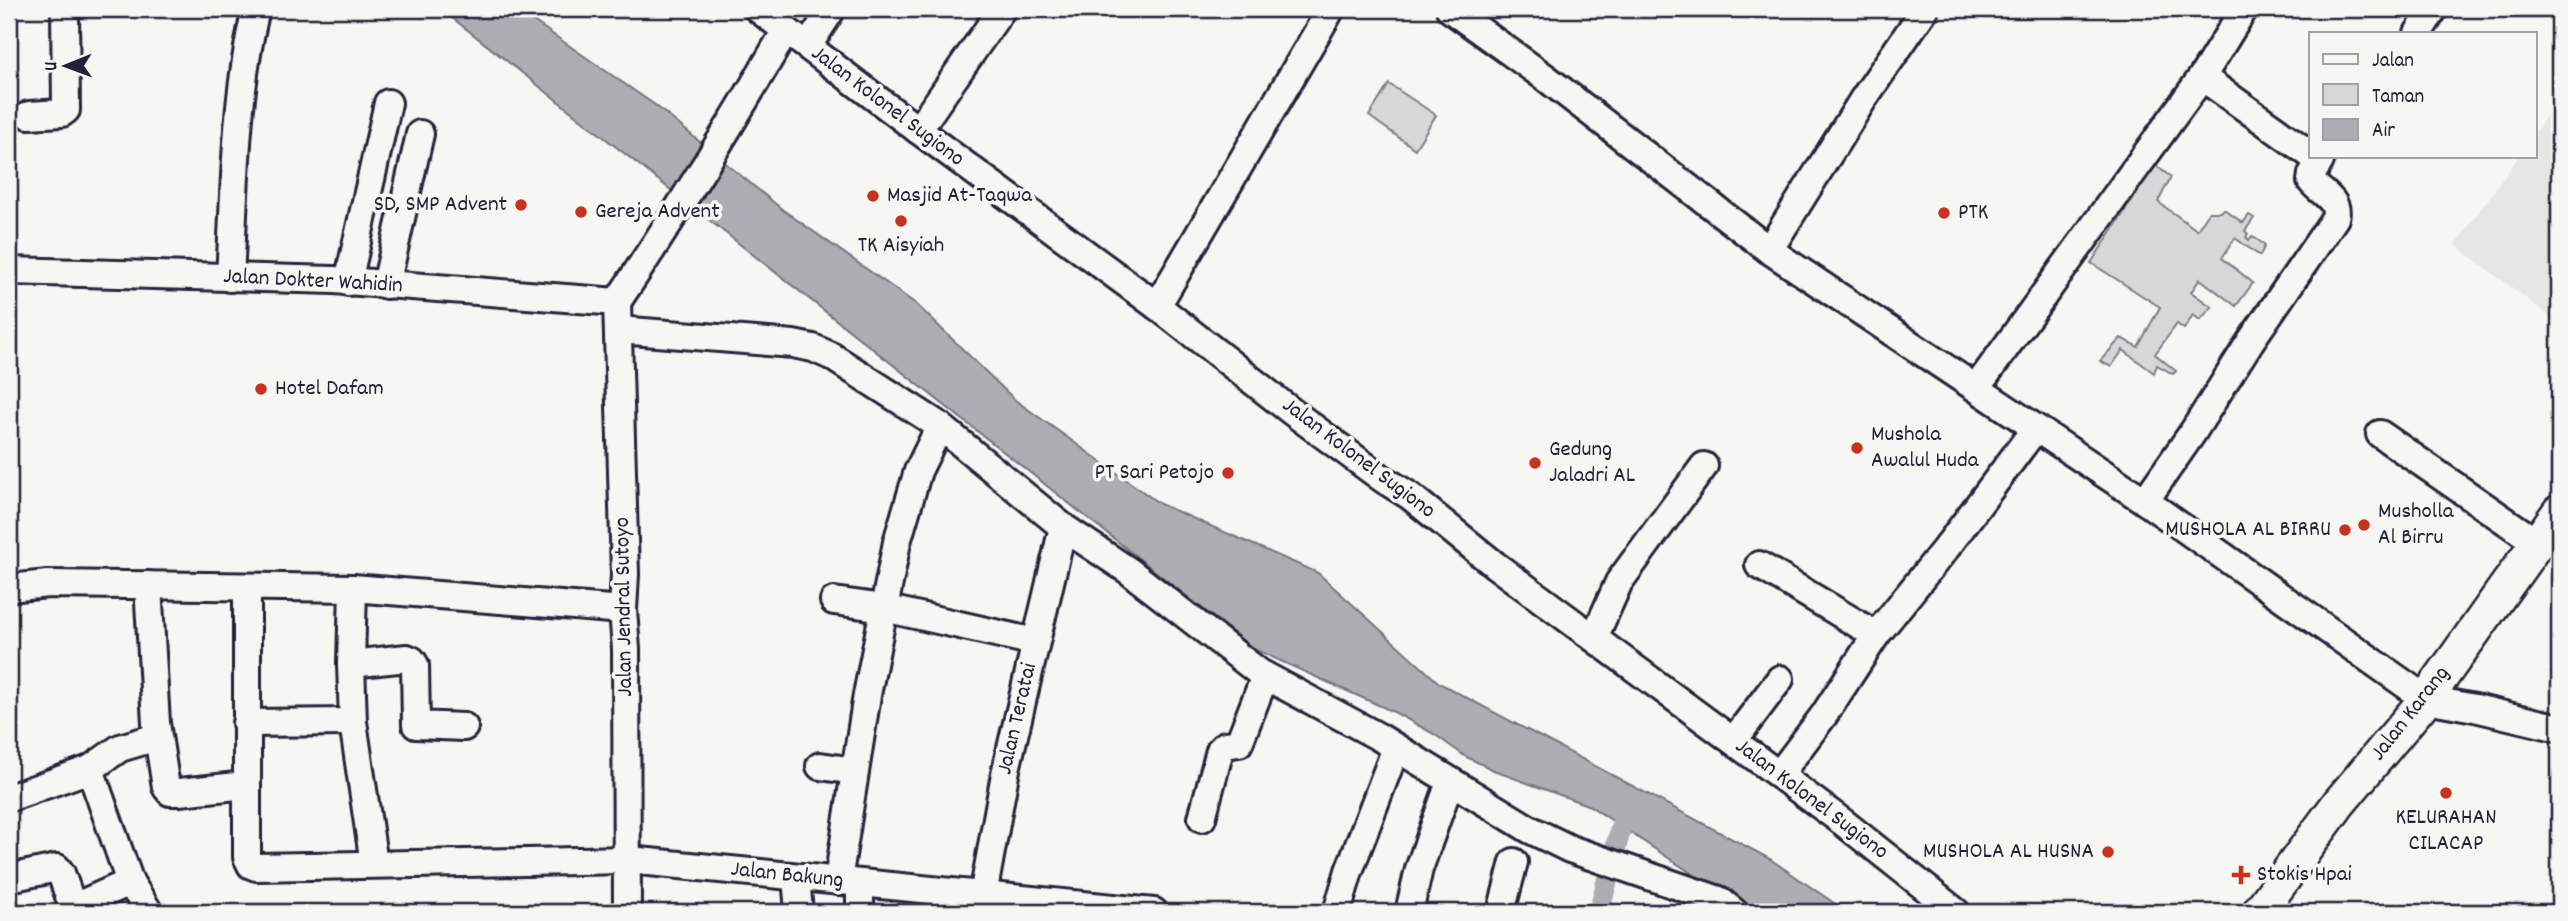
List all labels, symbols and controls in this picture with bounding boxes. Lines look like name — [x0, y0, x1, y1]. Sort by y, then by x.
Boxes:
north arrow — [32, 32, 102, 102]
legend — [2309, 32, 2536, 158]
street label: Jalan Kolonel Sugiono — [803, 38, 971, 176]
text: Jalan — [2372, 47, 2414, 77]
text: U — [39, 61, 66, 71]
text: Taman — [2372, 83, 2424, 113]
text: Air — [2372, 117, 2395, 147]
place label: Masjid At-Taqwa — [887, 180, 1033, 213]
marker: Masjid At-Taqwa — [865, 188, 881, 204]
place label: SD, SMP Advent — [374, 189, 507, 222]
place label: Gereja Advent — [595, 196, 720, 229]
marker: SD, SMP Advent — [513, 197, 529, 213]
place label: PTK — [1958, 197, 1988, 230]
marker: Gereja Advent — [573, 204, 589, 220]
marker: PTK — [1936, 205, 1952, 221]
marker: TK Aisyiah — [893, 213, 909, 229]
place label: TK Aisyiah — [858, 230, 944, 263]
street label: Jalan Dokter Wahidin — [222, 261, 404, 303]
place label: Hotel Dafam — [275, 373, 384, 406]
marker: Hotel Dafam — [253, 381, 269, 397]
street label: Jalan Kolonel Sugiono — [1274, 390, 1442, 528]
place label: Mushola Awalul Huda — [1871, 419, 1980, 478]
place label: Gedung Jaladri AL — [1549, 434, 1636, 493]
marker: Mushola Awalul Huda — [1849, 440, 1865, 456]
marker: Gedung Jaladri AL — [1527, 455, 1543, 471]
place label: PT Sari Petojo — [1095, 457, 1214, 490]
marker: PT Sari Petojo — [1220, 465, 1236, 481]
place label: Musholla Al Birru — [2378, 496, 2455, 555]
place label: MUSHOLA AL BIRRU — [2165, 514, 2331, 547]
street label: Jalan Jendral Sutoyo — [607, 517, 643, 697]
marker: Musholla Al Birru — [2356, 517, 2372, 533]
marker: MUSHOLA AL BIRRU — [2337, 522, 2353, 538]
street label: Jalan Karang — [2363, 659, 2459, 769]
street label: Jalan Teratai — [989, 660, 1047, 778]
street label: Jalan Kolonel Sugiono — [1727, 731, 1895, 869]
marker: KELURAHAN CILACAP — [2438, 785, 2454, 801]
place label: KELURAHAN CILACAP — [2395, 802, 2497, 861]
place label: MUSHOLA AL HUSNA — [1923, 836, 2094, 869]
marker: MUSHOLA AL HUSNA — [2100, 844, 2116, 860]
street label: Jalan Bakung — [729, 854, 845, 898]
place label: Stokis Hpai — [2257, 859, 2352, 892]
marker: Stokis Hpai — [2231, 865, 2251, 885]

